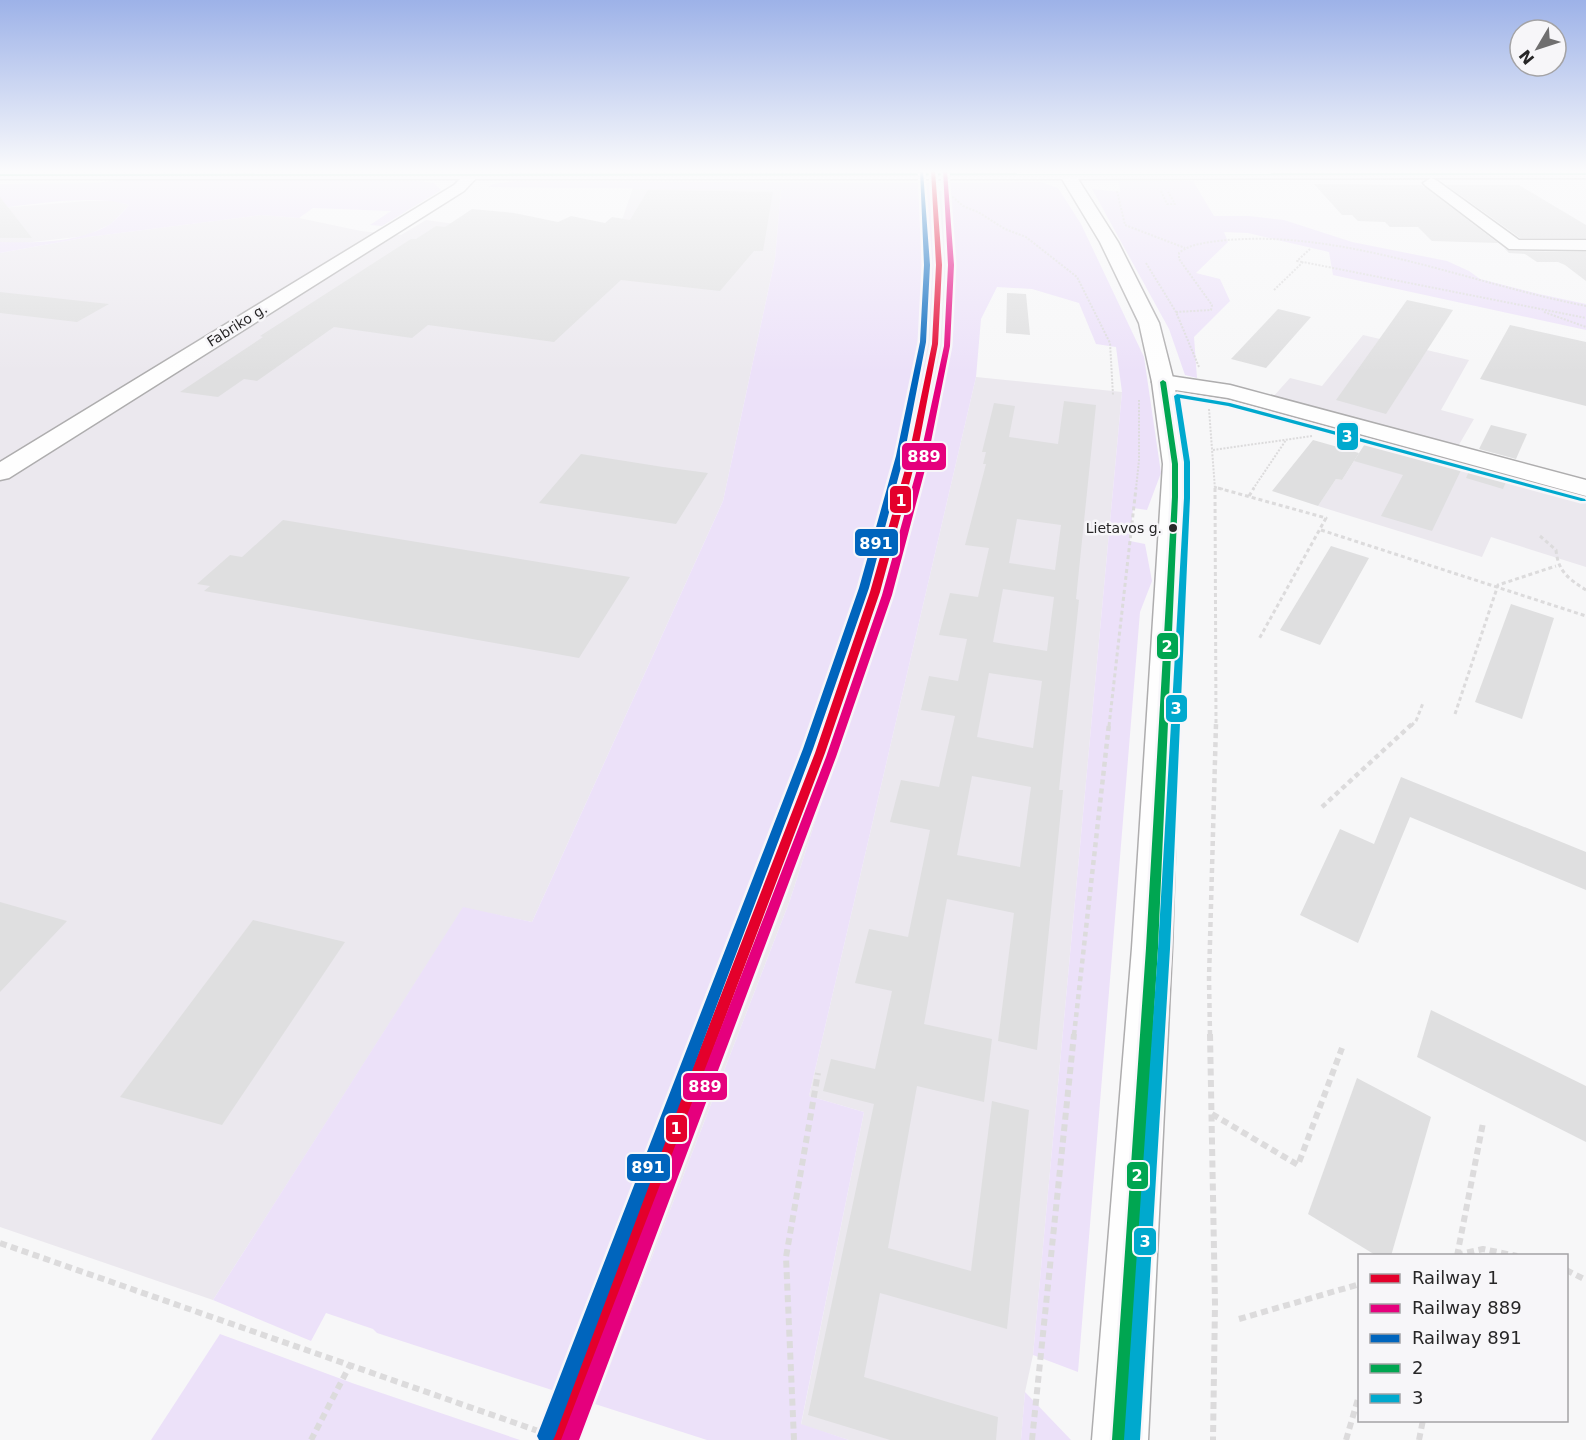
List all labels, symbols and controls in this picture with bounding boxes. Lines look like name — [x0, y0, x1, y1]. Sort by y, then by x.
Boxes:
north arrow — [1508, 18, 1568, 78]
text: N — [1515, 46, 1538, 68]
street label: Fabriko g. — [204, 300, 270, 350]
line badge: 3 — [1336, 422, 1359, 451]
text: 3 — [1341, 427, 1353, 446]
line badge: 889 — [901, 442, 947, 471]
text: 889 — [907, 447, 941, 466]
line badge: 1 — [889, 485, 912, 514]
text: 1 — [895, 491, 907, 510]
place label: Lietavos g. — [1086, 520, 1162, 536]
marker: Lietavos g. — [1167, 522, 1179, 534]
line badge: 891 — [854, 528, 899, 557]
text: 891 — [859, 534, 893, 553]
line badge: 2 — [1156, 632, 1179, 660]
text: 2 — [1161, 637, 1173, 656]
line badge: 3 — [1165, 694, 1188, 723]
text: 3 — [1170, 699, 1182, 718]
line badge: 889 — [682, 1072, 728, 1101]
text: 889 — [688, 1077, 722, 1096]
line badge: 1 — [665, 1114, 688, 1143]
text: 1 — [670, 1119, 682, 1138]
line badge: 891 — [626, 1153, 671, 1182]
text: 891 — [631, 1158, 665, 1177]
line badge: 2 — [1126, 1161, 1149, 1190]
text: 2 — [1131, 1166, 1143, 1185]
line badge: 3 — [1133, 1227, 1157, 1256]
text: 3 — [1139, 1232, 1151, 1251]
legend — [1358, 1254, 1568, 1422]
text: Railway 1 — [1412, 1267, 1499, 1288]
text: Railway 889 — [1412, 1297, 1522, 1318]
text: Railway 891 — [1412, 1327, 1522, 1348]
text: 2 — [1412, 1357, 1423, 1378]
text: 3 — [1412, 1387, 1423, 1408]

